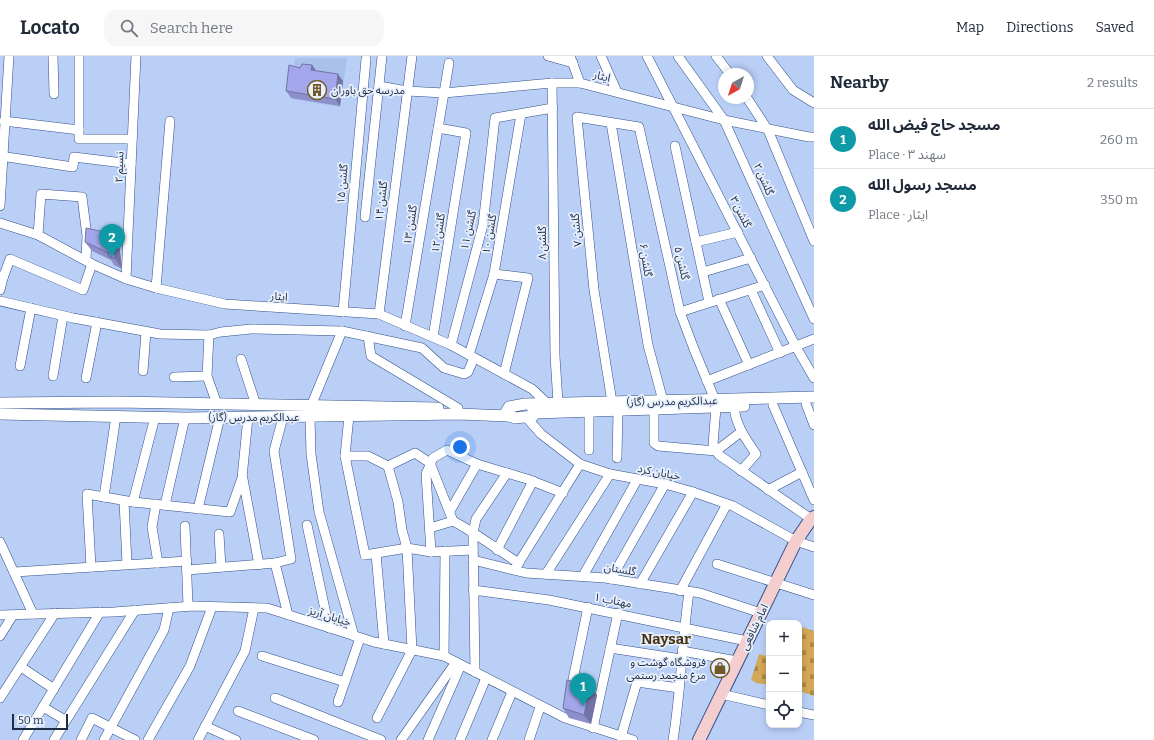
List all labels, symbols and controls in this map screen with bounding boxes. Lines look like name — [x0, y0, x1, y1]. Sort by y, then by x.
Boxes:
search box — [104, 10, 384, 46]
text: Locato — [20, 16, 80, 39]
icon: search — [118, 17, 140, 39]
text: Search here — [150, 19, 233, 37]
text: Map — [956, 19, 984, 36]
text: Directions — [1006, 19, 1074, 36]
text: Saved — [1096, 19, 1134, 36]
street label: ایثار — [591, 68, 612, 85]
north arrow — [718, 68, 754, 104]
text: Nearby — [830, 72, 889, 93]
text: 2 results — [1087, 75, 1138, 90]
building icon: مدرسه حق باوران — [306, 79, 328, 101]
place label: مدرسه حق باوران — [331, 84, 405, 97]
text: مسجد حاج فیض الله — [868, 116, 1000, 134]
text: 1 — [840, 132, 846, 147]
text: 260 m — [1100, 132, 1138, 147]
text: Place · سهند ۳ — [868, 147, 946, 162]
street label: نسیم ۲ — [112, 151, 129, 183]
street label: گلشن ۲ — [751, 161, 777, 198]
street label: گلشن ۱۵ — [334, 163, 351, 205]
text: مسجد رسول الله — [868, 176, 977, 194]
street label: گلشن ۱۴ — [373, 180, 390, 222]
text: 2 — [839, 192, 847, 207]
text: 350 m — [1100, 192, 1138, 207]
street label: گلشن ۳ — [727, 194, 754, 231]
street label: گلشن ۱۳ — [401, 204, 420, 246]
text: Place · ایثار — [868, 207, 928, 222]
street label: گلشن ۱۱ — [458, 209, 479, 251]
street label: گلشن ۱۲ — [429, 212, 448, 254]
street label: گلشن ۷ — [569, 212, 584, 247]
street label: گلشن ۱۰ — [480, 213, 499, 255]
pin: 2 — [99, 224, 125, 257]
street label: گلشن ۸ — [536, 226, 549, 260]
street label: گلشن ۶ — [636, 242, 655, 278]
street label: گلشن ۵ — [671, 245, 692, 281]
street label: ایثار — [269, 289, 288, 304]
street label: عبدالکریم مدرس (گاز) — [626, 394, 718, 411]
street label: عبدالکریم مدرس (گاز) — [208, 411, 300, 426]
your location — [450, 437, 470, 457]
street label: خیابان کرد — [636, 462, 682, 483]
street label: گلستان — [603, 561, 637, 578]
street label: مهتاب ۱ — [593, 590, 633, 611]
street label: امام شافعی — [738, 602, 772, 653]
street label: خیابان آریز — [306, 604, 353, 629]
map controls — [766, 620, 802, 728]
button: + — [766, 620, 802, 656]
district label: Naysar — [641, 630, 691, 648]
place label: فروشگاه گوشت و مرغ منجمد رستمی — [626, 656, 706, 683]
button: − — [766, 656, 802, 692]
shop icon: فروشگاه گوشت و مرغ منجمد رستمی — [709, 657, 731, 679]
pin: 1 — [570, 673, 596, 706]
button: locate — [766, 692, 802, 728]
scale bar — [12, 712, 68, 731]
text: 50 m — [18, 714, 44, 727]

